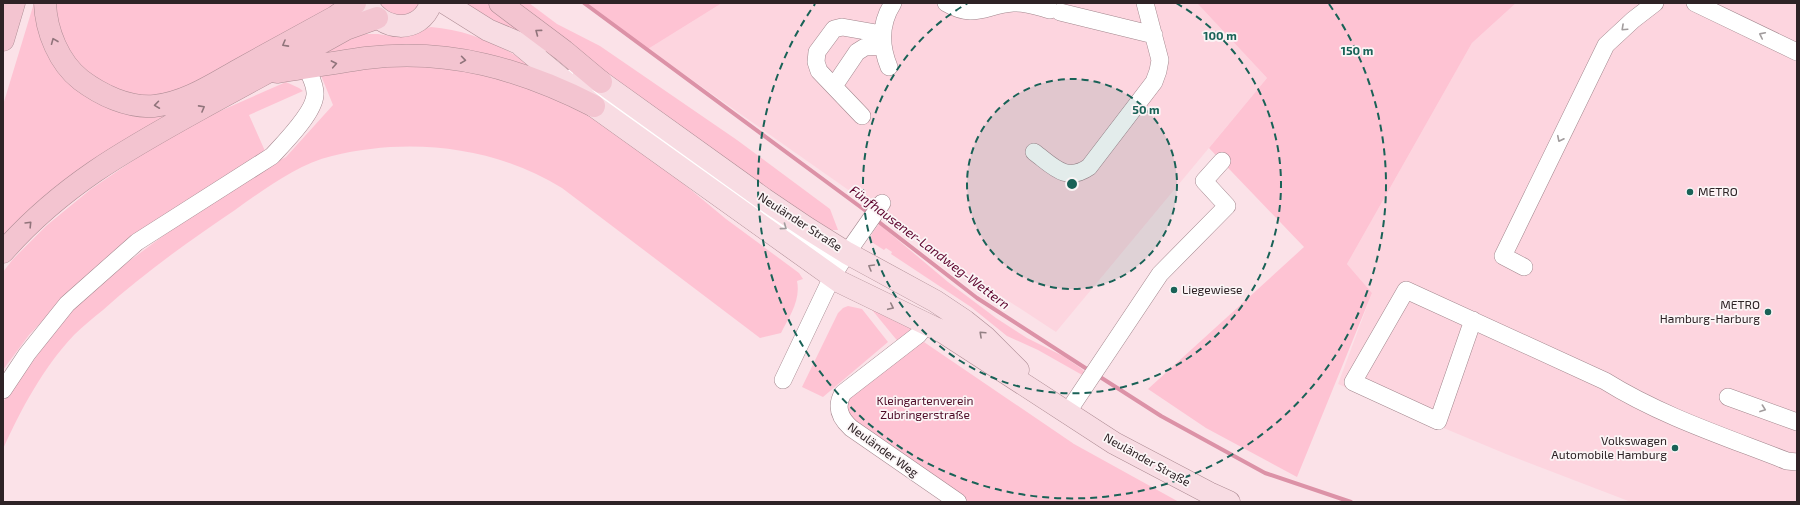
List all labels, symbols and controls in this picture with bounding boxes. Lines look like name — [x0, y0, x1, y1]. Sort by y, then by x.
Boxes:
one-way arrow — [1621, 23, 1629, 30]
text: 100 m — [1203, 28, 1237, 42]
one-way arrow — [536, 29, 543, 36]
one-way arrow — [1759, 32, 1766, 40]
one-way arrow — [51, 38, 59, 46]
one-way arrow — [282, 40, 289, 47]
text: 150 m — [1341, 43, 1373, 57]
one-way arrow — [460, 55, 466, 64]
one-way arrow — [331, 60, 337, 68]
one-way arrow — [154, 100, 160, 109]
text: 50 m — [1132, 102, 1160, 116]
one-way arrow — [198, 105, 205, 113]
one-way arrow — [1558, 135, 1565, 143]
centre of rings — [1065, 177, 1079, 191]
water label: Fünfhausener-Landweg-Wettern — [847, 182, 1013, 312]
place label: METRO — [1698, 184, 1738, 198]
marker: METRO — [1685, 187, 1695, 197]
street label: Neuländer Straße — [756, 189, 845, 253]
one-way arrow — [24, 221, 32, 229]
one-way arrow — [780, 222, 787, 229]
one-way arrow — [868, 265, 875, 272]
place label: Liegewiese — [1182, 282, 1243, 296]
marker: Liegewiese — [1169, 285, 1179, 295]
place label: METRO Hamburg-Harburg — [1660, 297, 1760, 325]
one-way arrow — [887, 302, 895, 310]
marker: METRO Hamburg-Harburg — [1763, 307, 1773, 317]
one-way arrow — [979, 332, 987, 339]
park label: Kleingartenverein Zubringerstraße — [877, 393, 973, 421]
one-way arrow — [1759, 405, 1766, 413]
street label: Neuländer Weg — [846, 419, 922, 480]
street label: Neuländer Straße — [1102, 430, 1193, 489]
place label: Volkswagen Automobile Hamburg — [1551, 433, 1667, 461]
marker: Volkswagen Automobile Hamburg — [1670, 443, 1680, 453]

